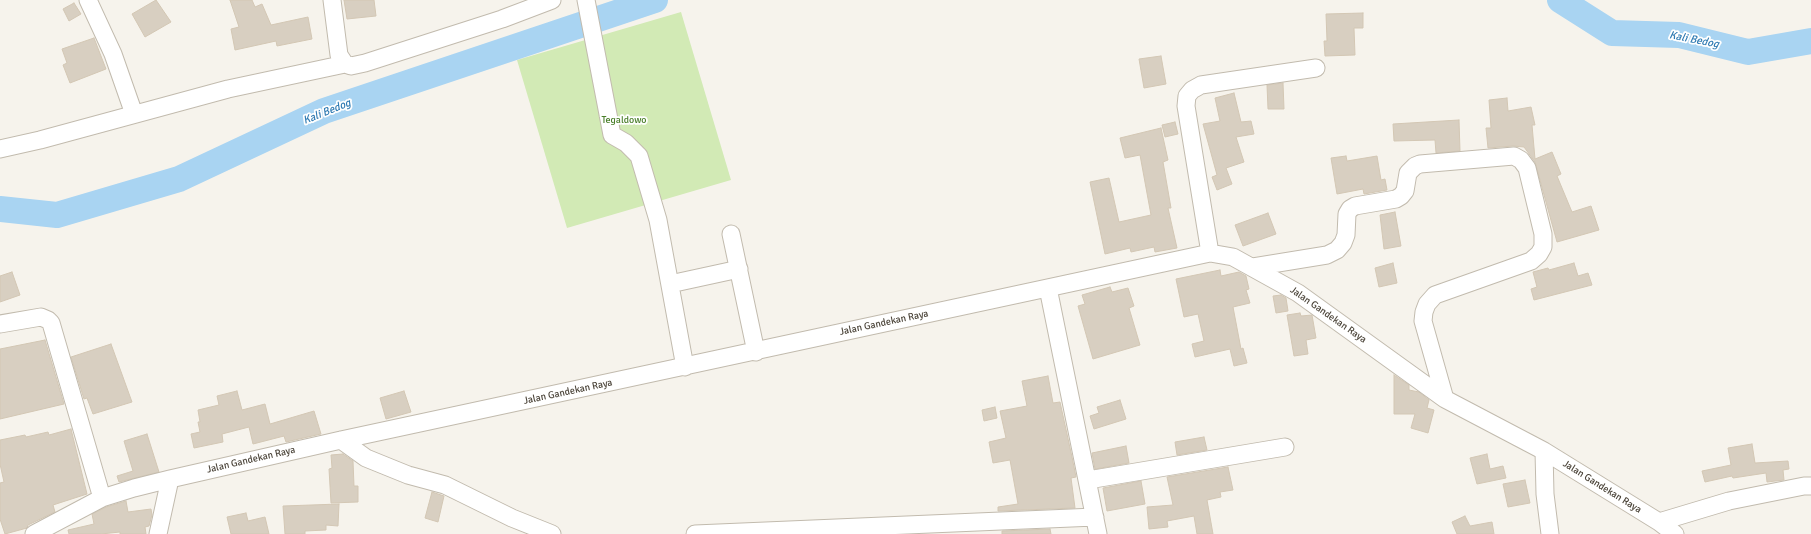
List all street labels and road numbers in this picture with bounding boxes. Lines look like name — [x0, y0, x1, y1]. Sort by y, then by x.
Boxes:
street label: Jalan Gandekan Raya — [1288, 284, 1368, 346]
street label: Jalan Gandekan Raya — [839, 308, 929, 338]
street label: Jalan Gandekan Raya — [523, 377, 613, 407]
street label: Jalan Gandekan Raya — [206, 444, 296, 476]
street label: Jalan Gandekan Raya — [1560, 458, 1644, 516]

